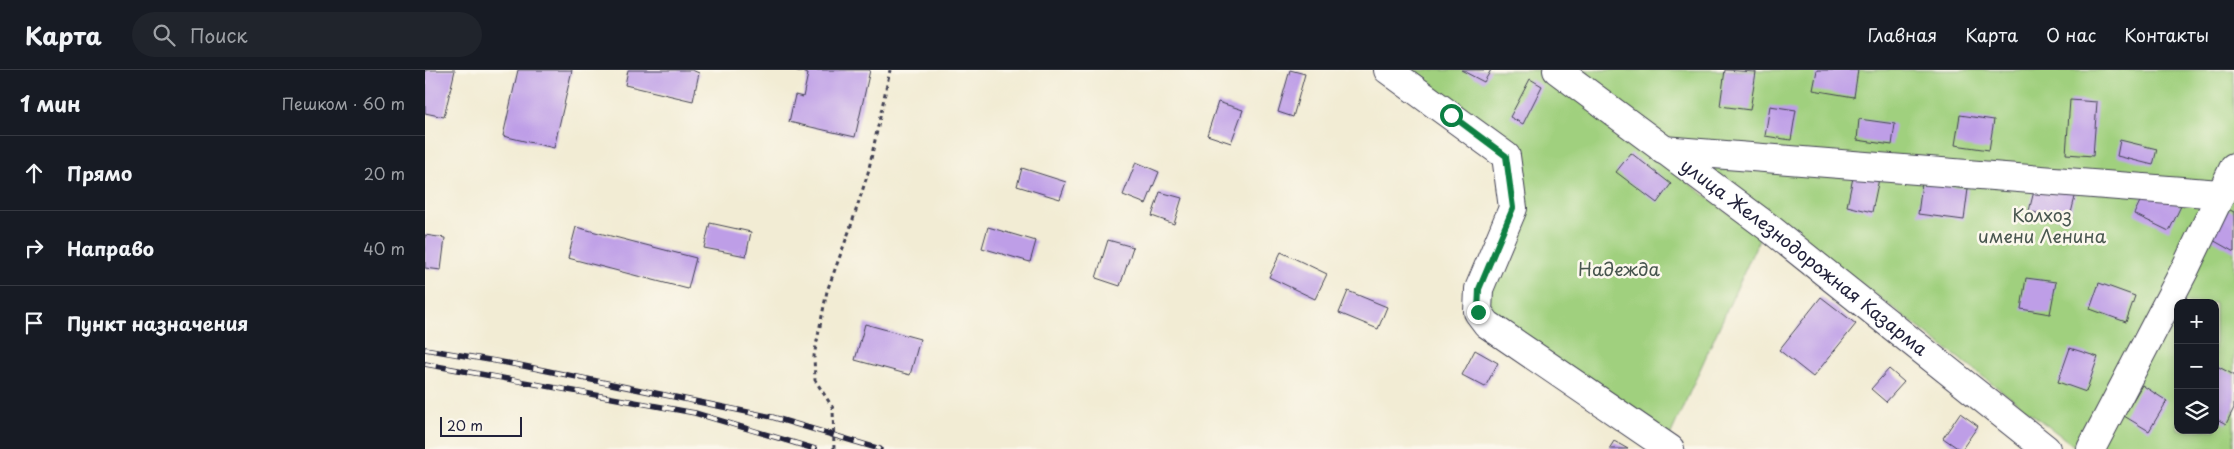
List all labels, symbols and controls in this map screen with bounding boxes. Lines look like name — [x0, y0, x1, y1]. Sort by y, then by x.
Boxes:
search box — [132, 12, 482, 57]
text: Карта — [25, 17, 102, 53]
icon: search — [150, 21, 178, 49]
text: Поиск — [190, 21, 248, 49]
text: Главная — [1868, 21, 1937, 48]
text: Карта — [1965, 21, 2018, 48]
text: О нас — [2046, 21, 2096, 48]
text: Контакты — [2124, 21, 2209, 48]
text: 1 мин — [20, 87, 81, 119]
text: Пешком · 60 m — [282, 91, 405, 115]
route start — [1440, 104, 1463, 127]
street label: улица Железнодорожная Казарма — [1675, 151, 1934, 361]
icon: ahead — [20, 159, 48, 187]
text: Прямо — [67, 159, 132, 187]
text: 20 m — [364, 161, 405, 185]
park label: Колхоз имени Ленина — [1978, 201, 2107, 249]
icon: right — [20, 234, 48, 262]
text: Направо — [67, 234, 154, 262]
text: 40 m — [363, 236, 405, 260]
park label: Надежда — [1578, 255, 1661, 282]
map controls — [2174, 299, 2219, 434]
button: + — [2174, 299, 2219, 344]
route end — [1467, 301, 1490, 324]
icon: arrive — [20, 309, 48, 337]
text: Пункт назначения — [67, 309, 248, 337]
button: − — [2174, 344, 2219, 389]
button: layers — [2174, 389, 2219, 434]
scale bar — [440, 414, 523, 437]
text: 20 m — [447, 415, 483, 436]

